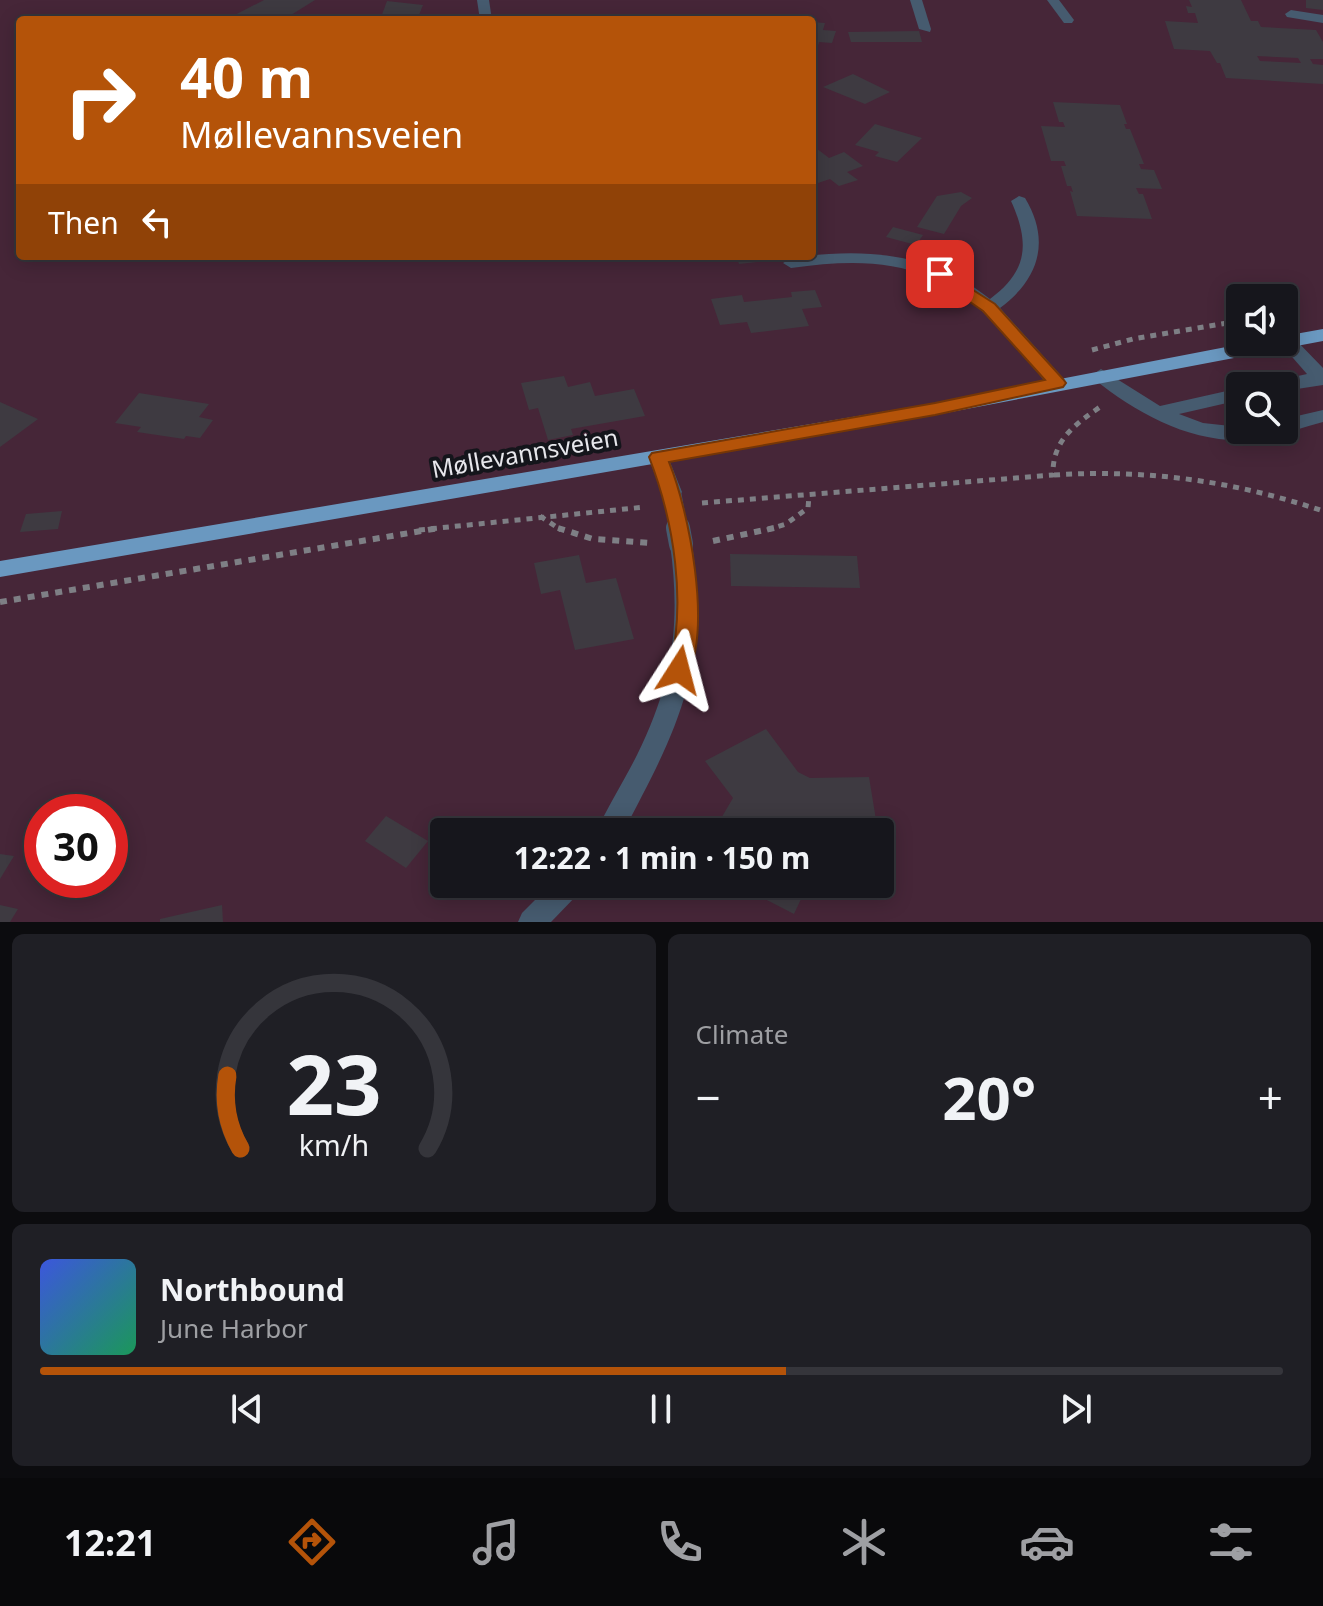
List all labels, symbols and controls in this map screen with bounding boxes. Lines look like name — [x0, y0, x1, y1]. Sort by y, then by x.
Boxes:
text: 40 m — [180, 38, 313, 114]
icon: right — [48, 48, 152, 152]
text: Møllevannsveien — [180, 110, 463, 159]
icon: left — [135, 200, 179, 244]
text: Then — [48, 202, 119, 243]
pin — [906, 240, 974, 308]
icon: arrive — [918, 252, 962, 296]
map controls — [1226, 284, 1298, 444]
button: sound — [1226, 284, 1298, 356]
button: search — [1226, 372, 1298, 444]
street label: Møllevannsveien — [429, 420, 621, 485]
position arrow — [637, 628, 721, 712]
speed limit sign: 30 — [24, 794, 128, 898]
text: 12:22 · 1 min · 150 m — [514, 837, 810, 878]
text: Climate — [696, 1016, 788, 1052]
text: 23 — [286, 1026, 381, 1139]
text: 20° — [942, 1056, 1036, 1138]
text: − — [696, 1067, 721, 1127]
text: + — [1258, 1067, 1283, 1127]
text: km/h — [299, 1125, 369, 1164]
text: Northbound — [160, 1269, 345, 1310]
text: June Harbor — [160, 1310, 308, 1346]
icon: previous — [225, 1387, 269, 1431]
icon: pause — [639, 1387, 683, 1431]
icon: next — [1054, 1387, 1098, 1431]
icon: directions — [284, 1514, 340, 1570]
icon: music — [468, 1514, 524, 1570]
icon: phone — [652, 1514, 708, 1570]
icon: climate — [836, 1514, 892, 1570]
icon: car — [1019, 1514, 1075, 1570]
icon: filters — [1203, 1514, 1259, 1570]
text: 12:21 — [64, 1518, 156, 1567]

